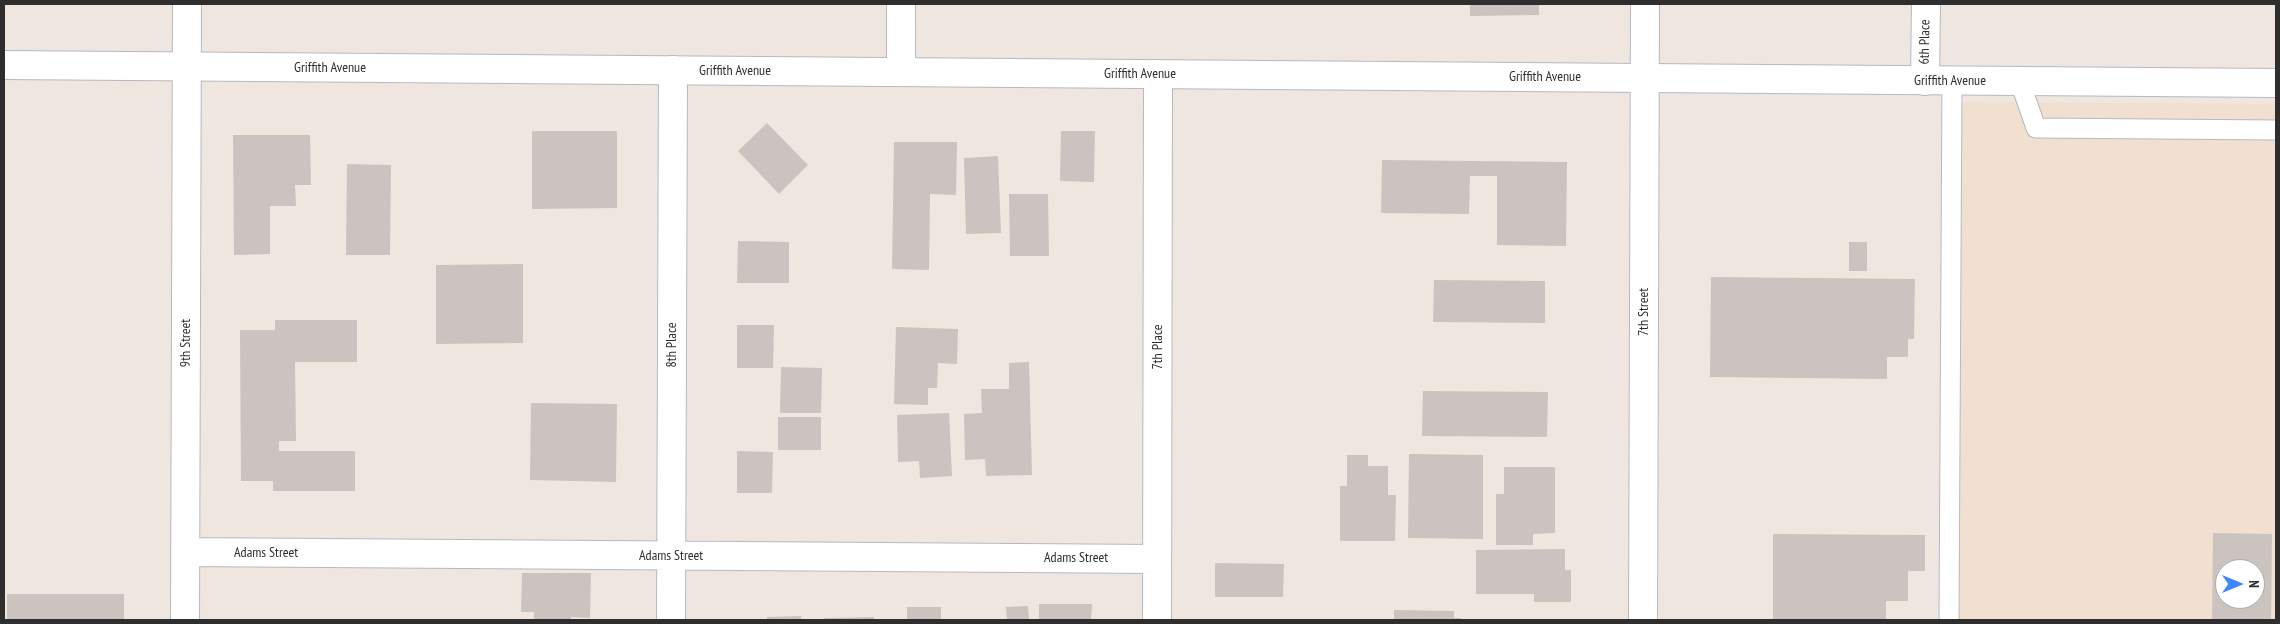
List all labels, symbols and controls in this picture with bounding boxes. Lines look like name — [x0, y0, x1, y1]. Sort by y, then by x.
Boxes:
street label: 6th Place — [1916, 19, 1934, 65]
street label: Griffith Avenue — [294, 60, 366, 76]
street label: Griffith Avenue — [699, 63, 771, 79]
street label: Griffith Avenue — [1104, 66, 1176, 82]
street label: Griffith Avenue — [1509, 69, 1581, 85]
street label: Griffith Avenue — [1914, 73, 1986, 89]
street label: 7th Street — [1636, 288, 1652, 336]
street label: 9th Street — [178, 319, 194, 367]
street label: 8th Place — [664, 323, 680, 367]
street label: 7th Place — [1150, 325, 1166, 369]
street label: Adams Street — [234, 545, 298, 561]
street label: Adams Street — [639, 548, 703, 564]
street label: Adams Street — [1044, 550, 1108, 566]
north arrow — [2215, 559, 2265, 609]
text: N — [2245, 580, 2263, 588]

